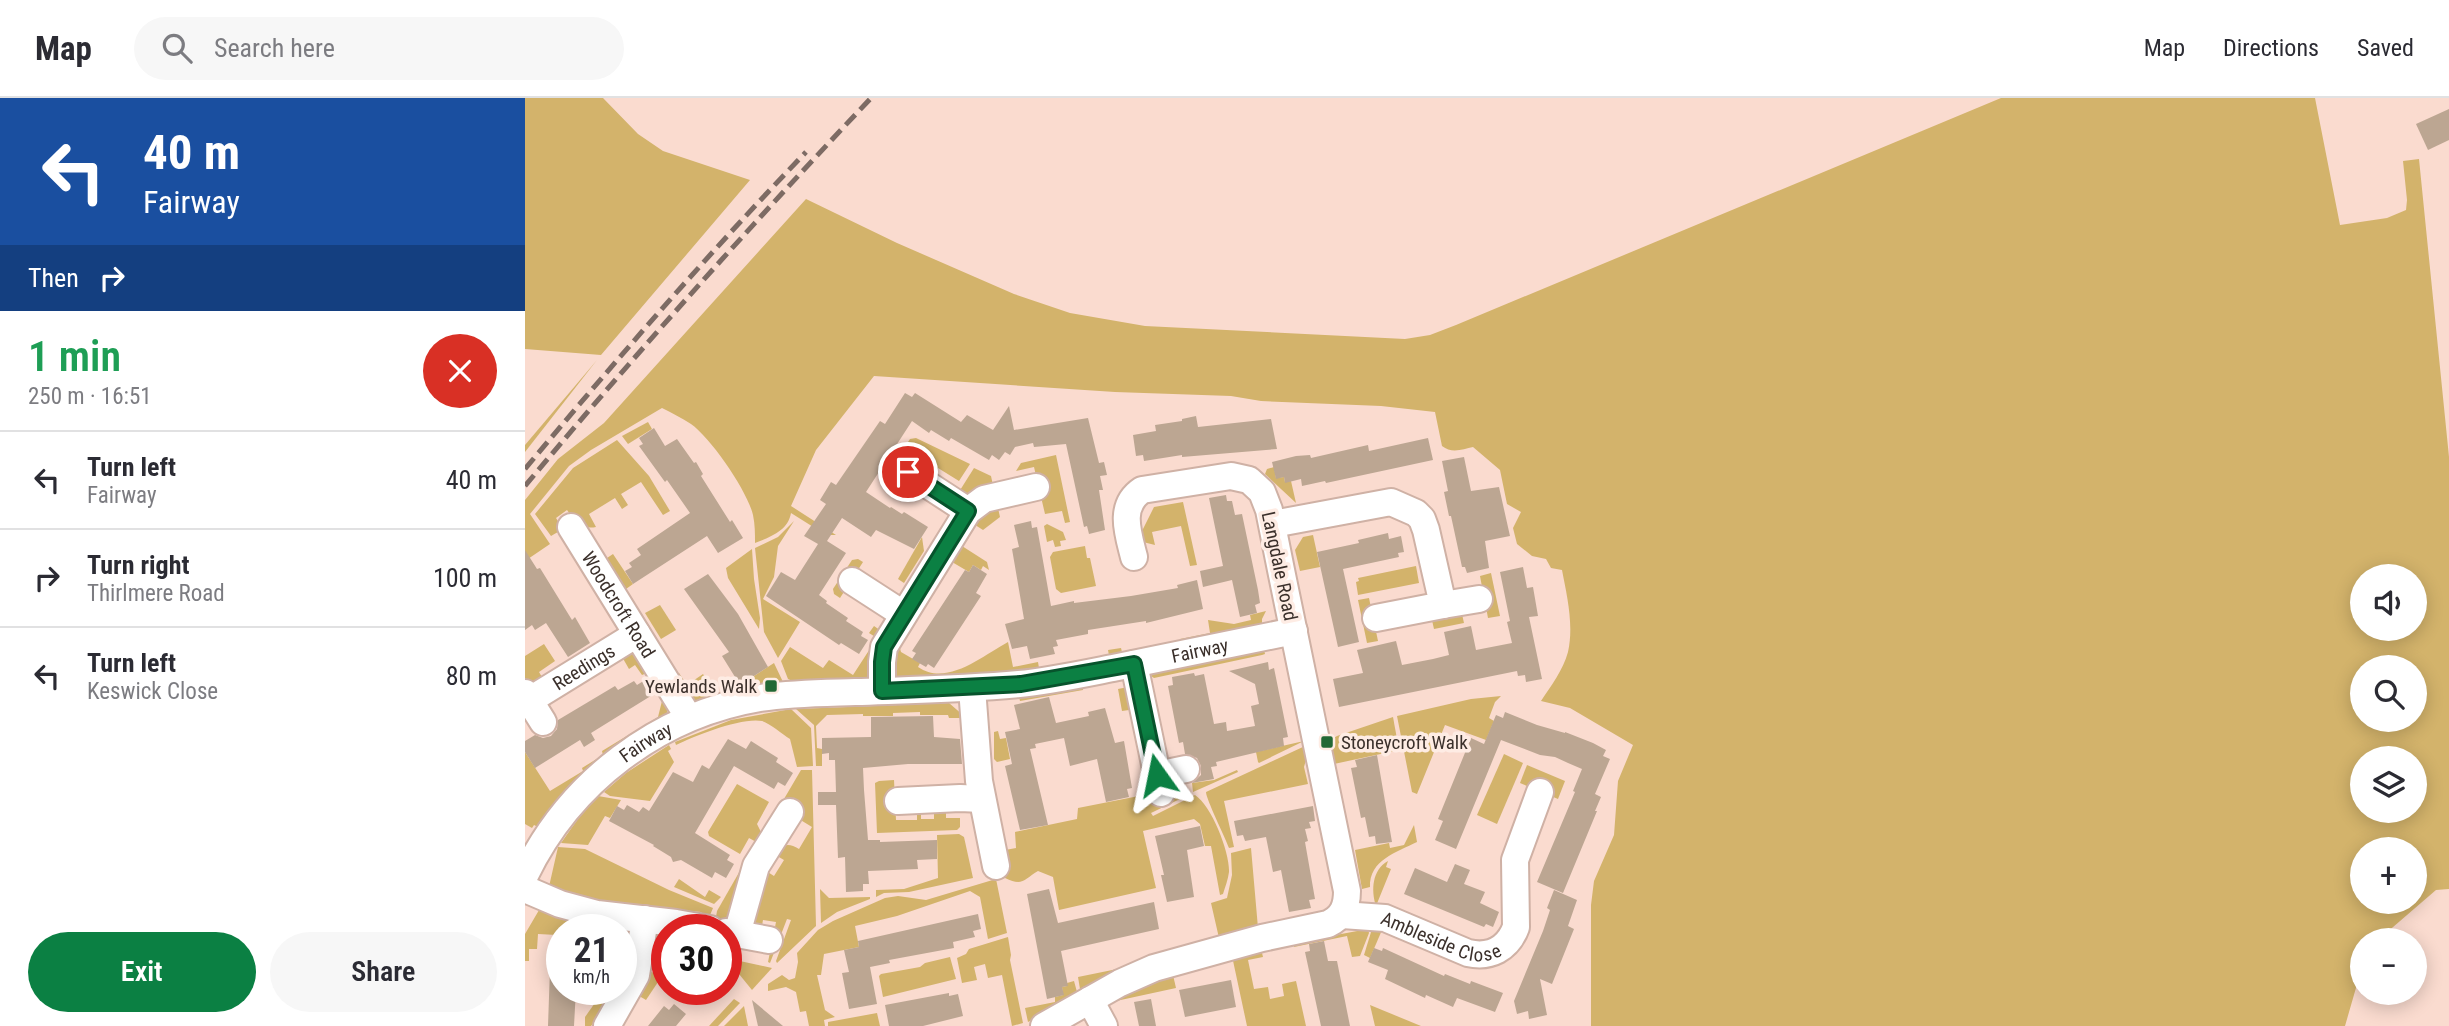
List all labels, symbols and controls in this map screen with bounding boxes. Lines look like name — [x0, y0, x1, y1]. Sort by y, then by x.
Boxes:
search box — [134, 17, 624, 80]
text: Map — [35, 29, 92, 68]
icon: search — [158, 29, 196, 67]
text: Search here — [214, 33, 335, 63]
text: Map — [2144, 34, 2185, 62]
text: Directions — [2223, 34, 2319, 62]
text: Saved — [2357, 34, 2414, 62]
text: 40 m — [143, 124, 240, 181]
icon: left — [28, 126, 119, 217]
text: Fairway — [143, 183, 240, 221]
icon: right — [93, 259, 131, 297]
text: Then — [28, 263, 79, 293]
text: 1 min — [28, 332, 121, 381]
button: close — [423, 334, 497, 408]
text: 250 m · 16:51 — [28, 383, 152, 410]
pin — [878, 442, 938, 502]
text: Turn left — [87, 452, 176, 482]
icon: arrive — [889, 453, 927, 491]
icon: left — [28, 461, 66, 499]
text: 40 m — [446, 465, 497, 495]
text: Fairway — [87, 482, 157, 509]
street label: Langdale Road — [1257, 509, 1302, 623]
street label: Woodcroft Road — [577, 547, 660, 662]
text: Turn right — [87, 550, 189, 580]
icon: right — [28, 559, 66, 597]
text: 100 m — [433, 563, 497, 593]
map controls — [2350, 564, 2427, 1005]
button: sound — [2350, 564, 2427, 641]
text: Thirlmere Road — [87, 580, 225, 607]
street label: Fairway — [1169, 634, 1230, 668]
street label: Reedings — [548, 639, 619, 695]
text: Turn left — [87, 648, 176, 678]
button: search — [2350, 655, 2427, 732]
icon: left — [28, 657, 66, 695]
text: 80 m — [446, 661, 497, 691]
place label: Yewlands Walk — [645, 675, 757, 698]
text: Keswick Close — [87, 678, 218, 705]
marker: Yewlands Walk — [763, 678, 779, 694]
street label: Fairway — [615, 718, 676, 767]
place label: Stoneycroft Walk — [1341, 731, 1468, 754]
marker: Stoneycroft Walk — [1319, 734, 1335, 750]
position arrow — [1120, 738, 1194, 812]
button: layers — [2350, 746, 2427, 823]
button: + — [2350, 837, 2427, 914]
street label: Ambleside Close — [1377, 907, 1505, 966]
speed limit sign: 30 — [651, 914, 742, 1005]
button: − — [2350, 928, 2427, 1005]
text: 21 — [574, 930, 609, 971]
button: Exit — [28, 932, 256, 1012]
button: Share — [270, 932, 497, 1012]
text: km/h — [573, 966, 610, 987]

